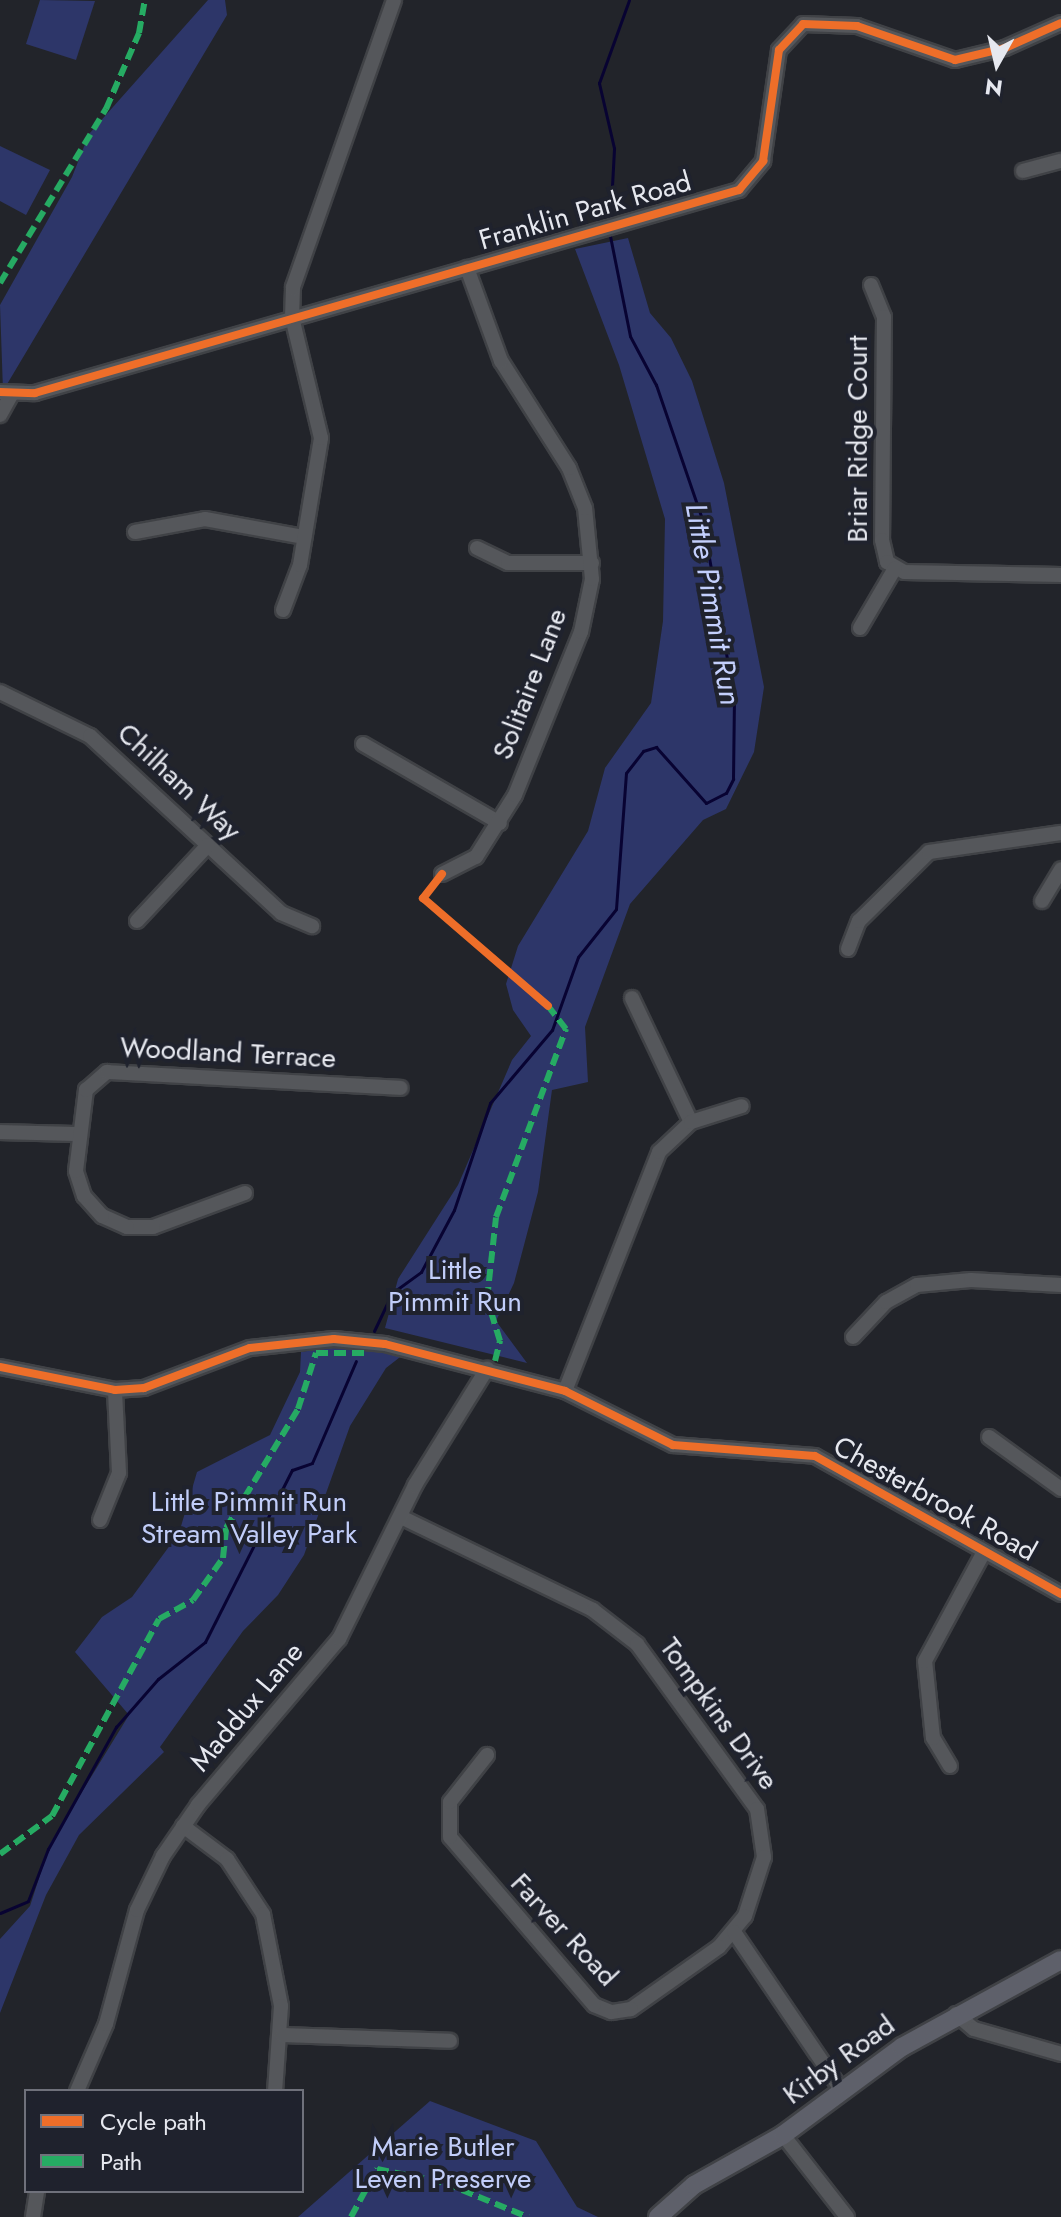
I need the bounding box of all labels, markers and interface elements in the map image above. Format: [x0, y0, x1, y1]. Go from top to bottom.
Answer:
north arrow [957, 24, 1037, 104]
text: N [983, 71, 1005, 105]
street label: Franklin Park Road [475, 165, 695, 257]
street label: Briar Ridge Court [841, 335, 875, 543]
water label: Little Pimmit Run [677, 500, 749, 708]
street label: Solitaire Lane [486, 604, 574, 764]
street label: Chilham Way [110, 716, 248, 848]
street label: Woodland Terrace [119, 1031, 337, 1075]
park label: Little Pimmit Run [388, 1253, 522, 1319]
street label: Chesterbrook Road [828, 1429, 1042, 1569]
park label: Little Pimmit Run Stream Valley Park [141, 1485, 357, 1551]
street label: Tompkins Drive [653, 1632, 785, 1796]
street label: Maddux Lane [183, 1636, 311, 1778]
street label: Farver Road [503, 1867, 625, 1993]
street label: Kirby Road [777, 2008, 901, 2112]
legend [24, 2089, 304, 2193]
text: Cycle path [100, 2104, 207, 2139]
park label: Marie Butler Leven Preserve [355, 2130, 531, 2196]
text: Path [100, 2144, 142, 2179]

